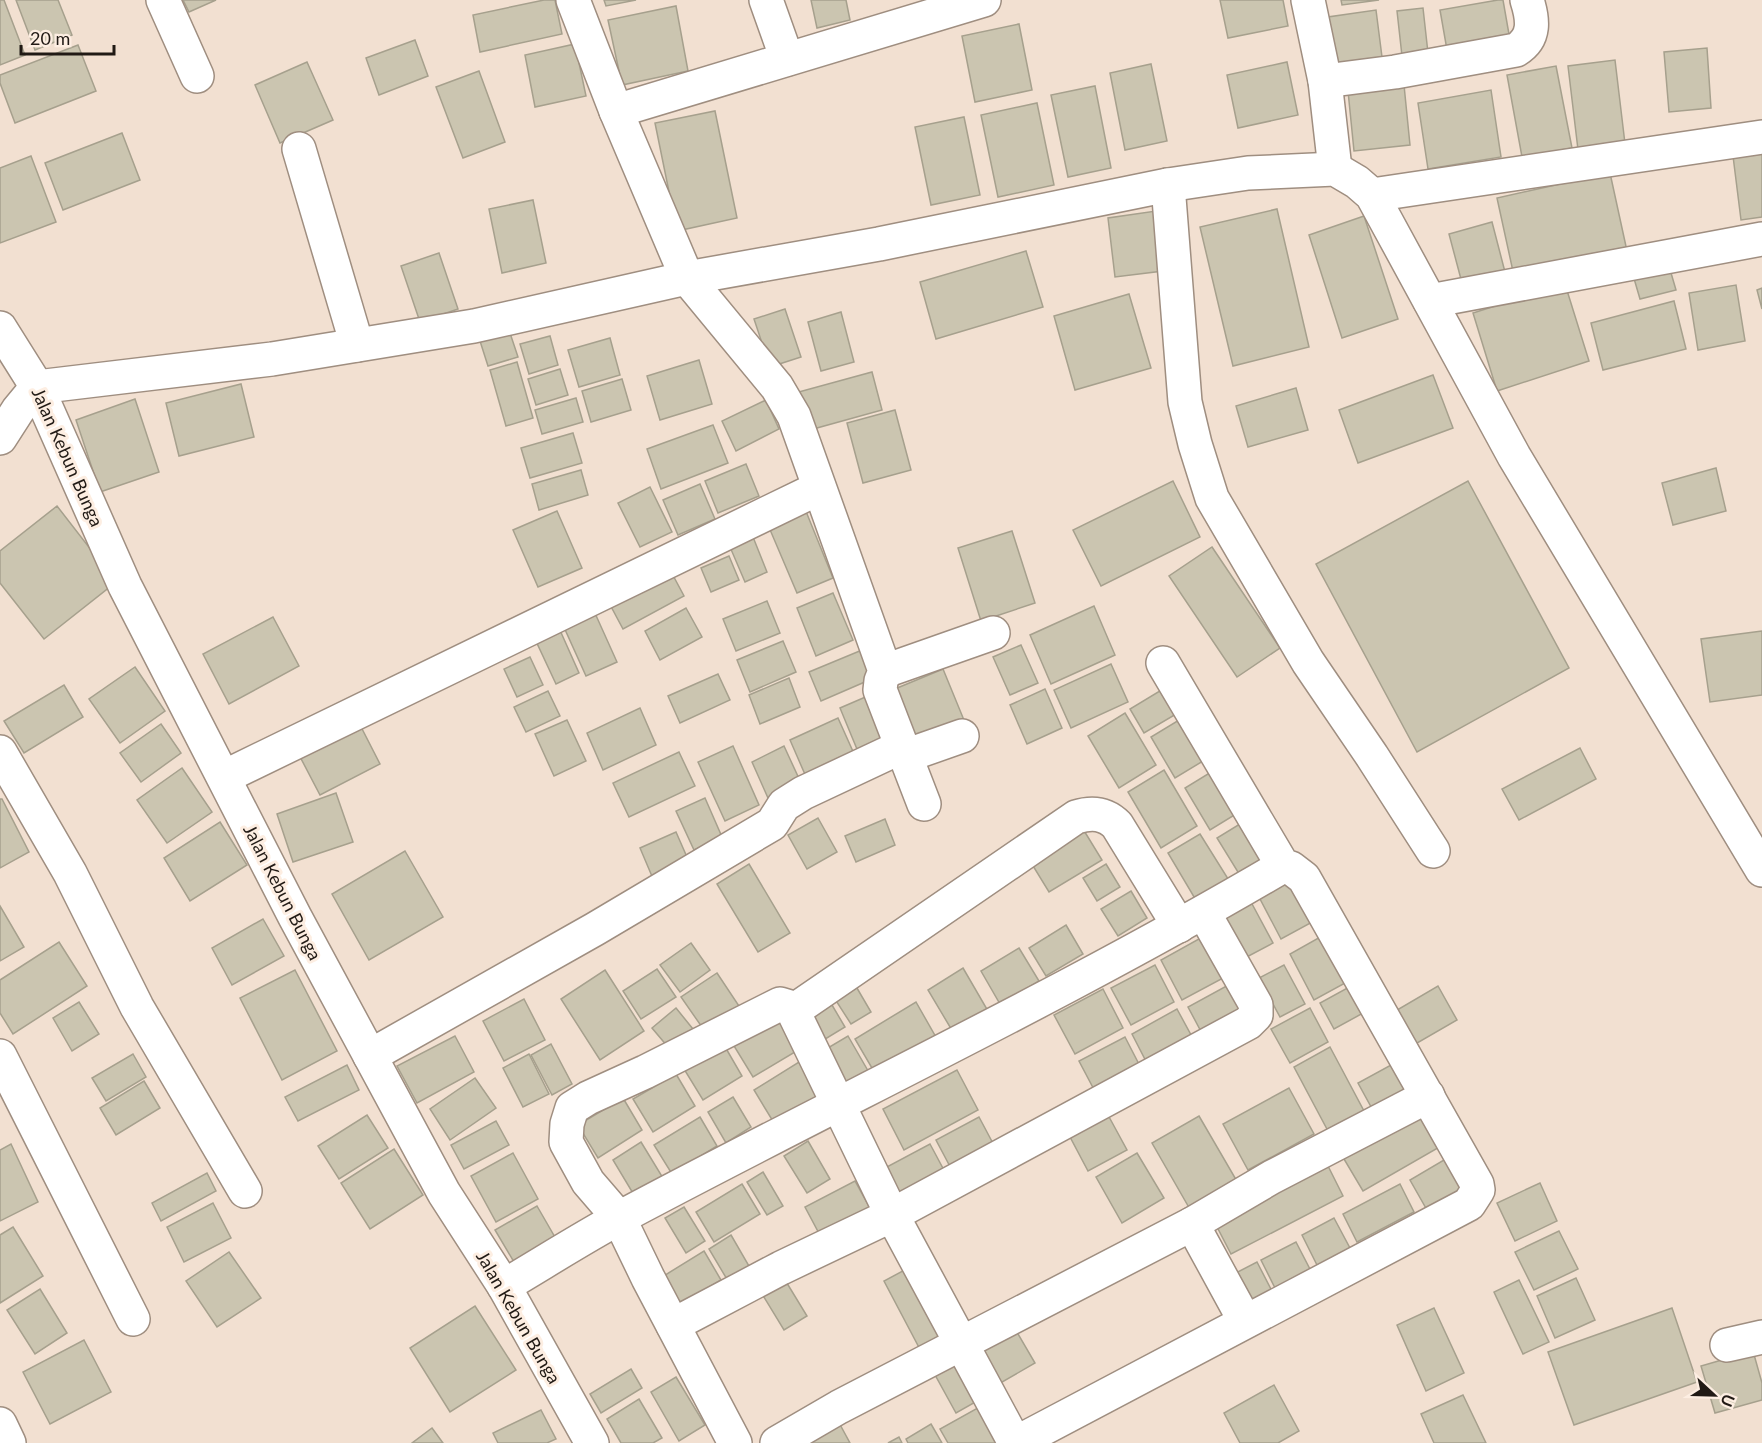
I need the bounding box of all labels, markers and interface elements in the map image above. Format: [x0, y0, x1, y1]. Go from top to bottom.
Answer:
scale bar [21, 18, 114, 56]
text: 20 m [30, 27, 70, 49]
street label: Jalan Kebun Bunga [28, 384, 108, 530]
street label: Jalan Kebun Bunga [239, 820, 327, 964]
street label: Jalan Kebun Bunga [472, 1247, 566, 1387]
north arrow [1684, 1365, 1744, 1425]
text: U [1717, 1392, 1739, 1410]

